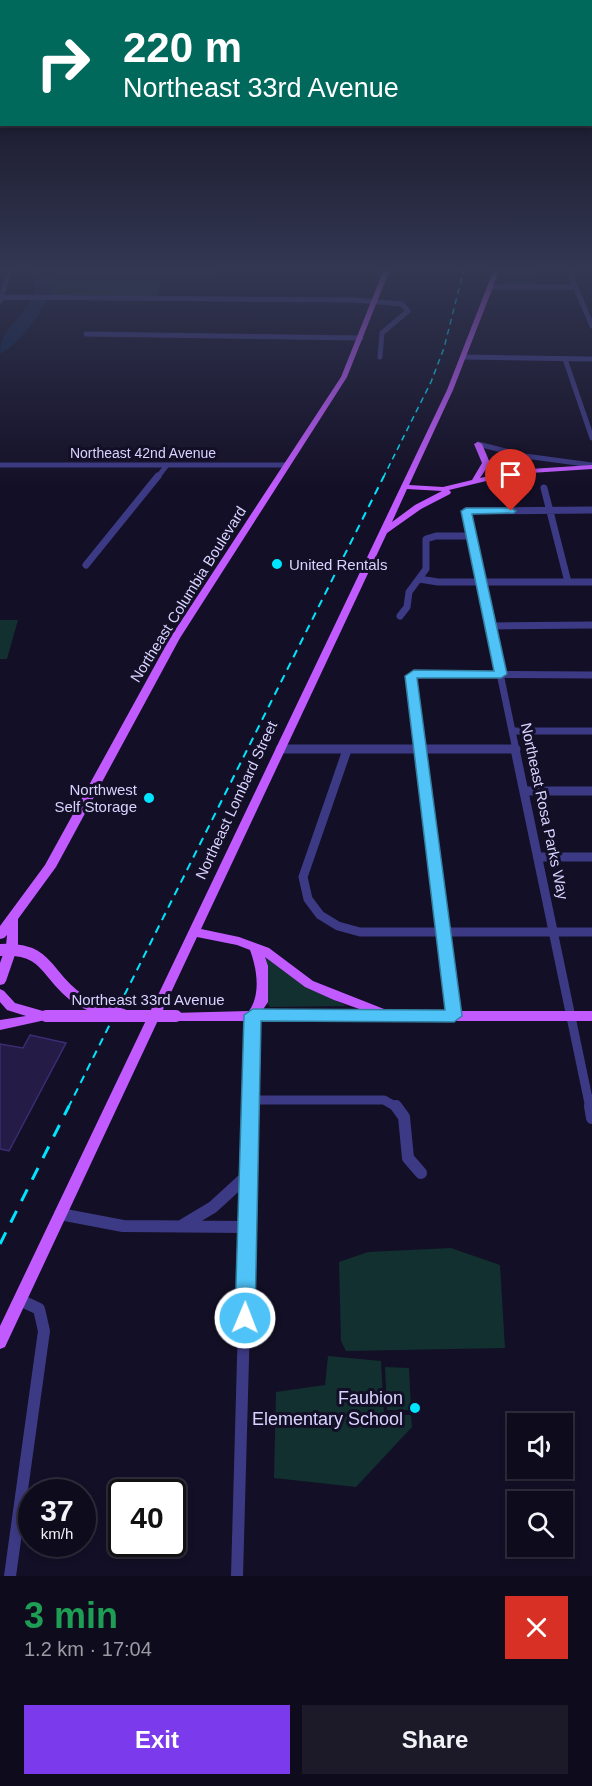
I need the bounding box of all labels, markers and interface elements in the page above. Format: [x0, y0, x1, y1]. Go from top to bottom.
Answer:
icon: right [24, 24, 102, 102]
text: 220 m [123, 24, 242, 71]
text: Northeast 33rd Avenue [123, 73, 399, 103]
street label: Northeast 42nd Avenue [70, 445, 216, 461]
pin [485, 449, 536, 511]
icon: arrive [494, 458, 527, 491]
street label: Northeast Columbia Boulevard [127, 503, 249, 685]
place label: United Rentals [289, 556, 387, 573]
marker: United Rentals [270, 557, 284, 571]
street label: Northeast Lombard Street [192, 717, 281, 882]
street label: Northeast Rosa Parks Way [518, 721, 572, 901]
place label: Northwest Self Storage [54, 781, 138, 815]
marker: Northwest Self Storage [142, 791, 156, 805]
street label: Northeast 33rd Avenue [71, 991, 225, 1008]
position arrow [213, 1286, 277, 1350]
place label: Faubion Elementary School [252, 1388, 403, 1429]
marker: Faubion Elementary School [408, 1401, 422, 1415]
map controls [507, 1413, 573, 1557]
button: sound [507, 1413, 573, 1479]
speed limit sign: 40 [108, 1479, 186, 1557]
button: search [507, 1491, 573, 1557]
text: 37 [40, 1494, 74, 1527]
text: km/h [41, 1525, 73, 1542]
text: 3 min [24, 1595, 118, 1636]
button: close [505, 1596, 568, 1659]
text: 1.2 km · 17:04 [24, 1638, 152, 1660]
button: Exit [24, 1705, 290, 1774]
button: Share [302, 1705, 568, 1774]

